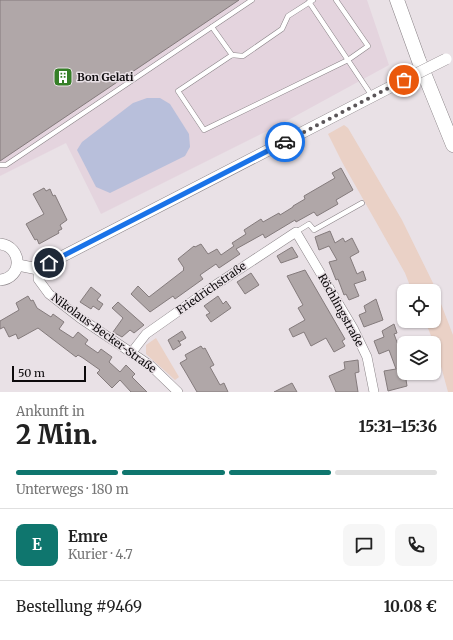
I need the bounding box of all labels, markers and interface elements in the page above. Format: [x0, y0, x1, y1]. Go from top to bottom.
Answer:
pin [387, 63, 421, 97]
building icon: Bon Gelati [52, 66, 74, 88]
icon: bag [393, 69, 415, 91]
place label: Bon Gelati [77, 70, 134, 84]
courier [265, 122, 305, 162]
icon: car [274, 131, 296, 153]
pin [32, 246, 66, 280]
icon: home [38, 252, 60, 274]
street label: Friedrichstraße [173, 259, 249, 317]
street label: Röchlingstraße [315, 271, 367, 349]
map controls [397, 284, 441, 380]
button: locate [397, 284, 441, 328]
street label: Nikolaus-Becker-Straße [49, 290, 159, 376]
button: layers [397, 336, 441, 380]
scale bar [12, 364, 86, 383]
text: 50 m [18, 366, 45, 380]
text: Ankunft in [16, 403, 85, 420]
text: 15:31–15:36 [359, 417, 437, 436]
text: 2 Min. [16, 418, 98, 451]
text: Unterwegs · 180 m [16, 481, 129, 498]
button: chat [343, 524, 385, 566]
button: phone [395, 524, 437, 566]
text: Emre [68, 527, 108, 546]
text: E [32, 535, 42, 554]
text: Kurier · 4.7 [68, 546, 133, 563]
text: Bestellung #9469 [16, 597, 142, 616]
text: 10.08 € [384, 597, 437, 616]

